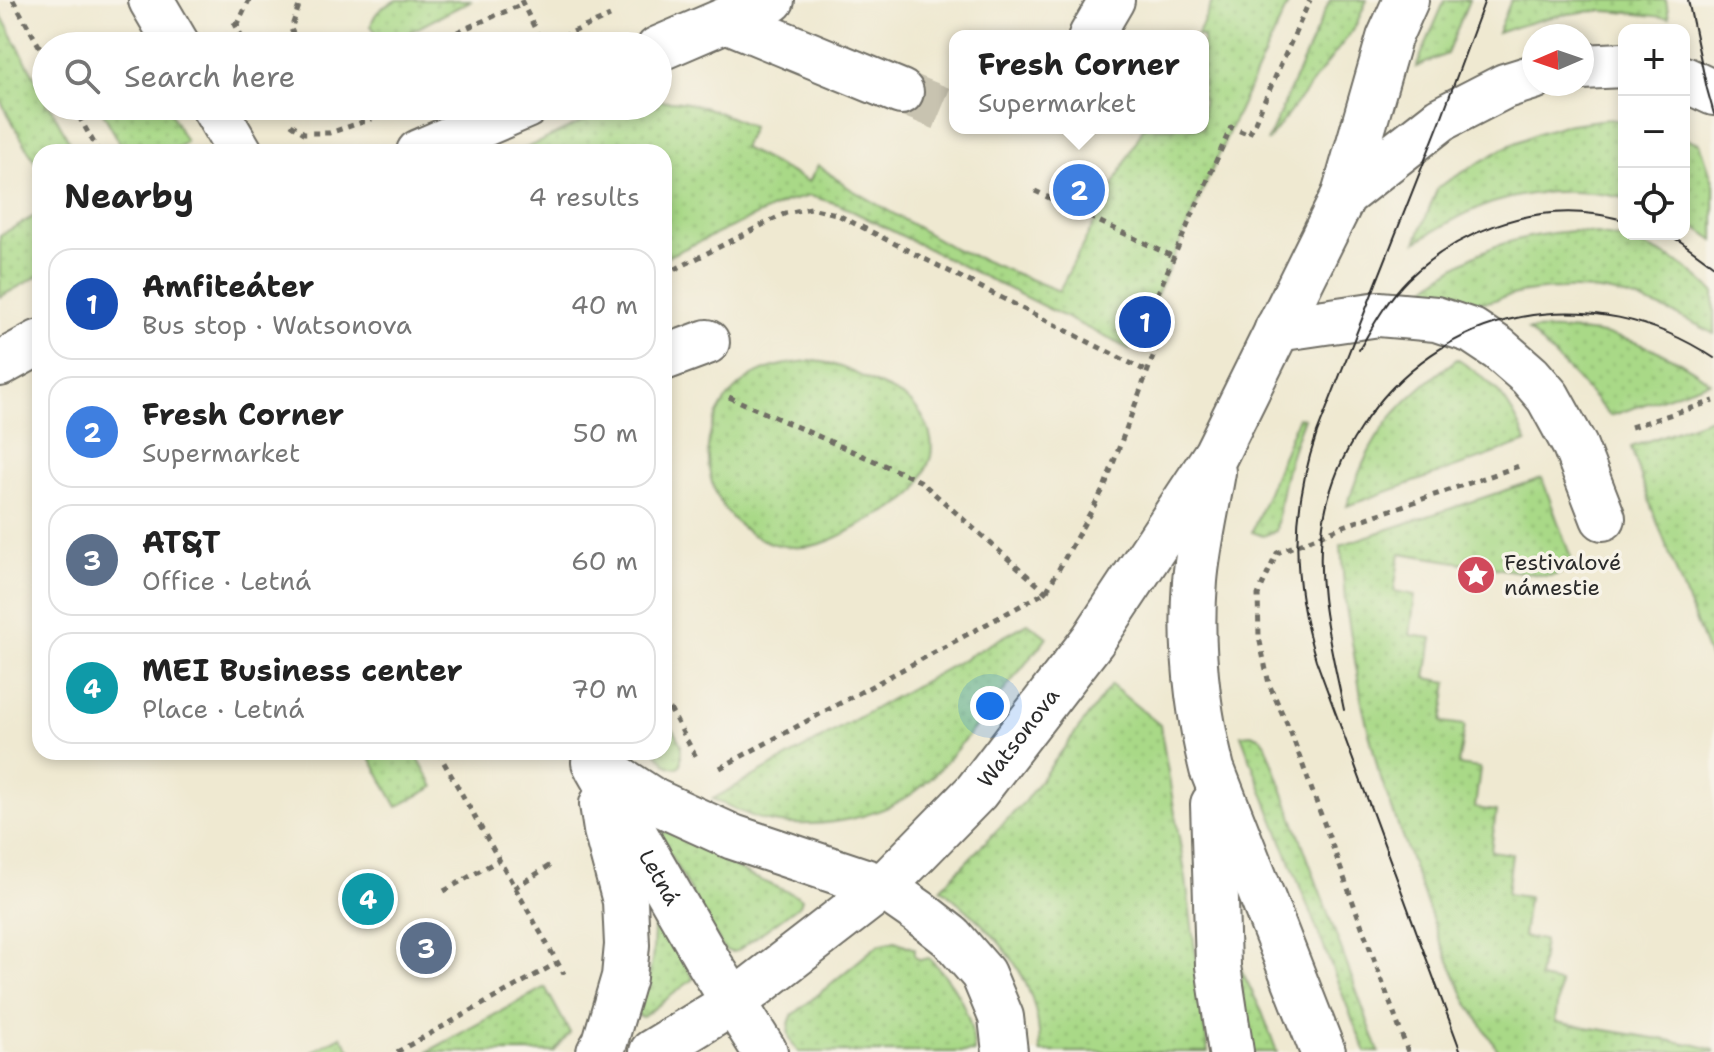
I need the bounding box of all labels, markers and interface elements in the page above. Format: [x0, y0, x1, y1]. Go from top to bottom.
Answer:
north arrow [1522, 24, 1594, 96]
map controls [1618, 24, 1690, 240]
button: + [1618, 24, 1690, 96]
popup [949, 30, 1209, 134]
search box [32, 32, 672, 120]
text: Fresh Corner [978, 44, 1180, 85]
icon: search [60, 54, 104, 98]
text: Search here [124, 56, 295, 97]
text: Supermarket [978, 85, 1136, 120]
button: − [1618, 96, 1690, 168]
pin: 2 [1053, 160, 1105, 220]
button: locate [1618, 168, 1690, 240]
text: Nearby [64, 173, 194, 219]
text: 4 results [528, 179, 640, 214]
text: Amfiteáter [142, 266, 314, 307]
text: 1 [86, 287, 98, 322]
text: 40 m [571, 287, 638, 322]
pin: 1 [1119, 292, 1171, 352]
text: Bus stop · Watsonova [142, 307, 412, 342]
text: Fresh Corner [142, 394, 344, 435]
text: 2 [83, 415, 101, 450]
text: 50 m [573, 415, 638, 450]
text: Supermarket [142, 435, 300, 470]
text: AT&T [142, 522, 221, 563]
text: 3 [83, 543, 101, 578]
text: 60 m [571, 543, 638, 578]
place label: Festivalové námestie [1504, 548, 1621, 602]
place icon: Festivalové námestie [1455, 554, 1497, 596]
text: Office · Letná [142, 563, 311, 598]
text: MEI Business center [142, 650, 463, 691]
text: 4 [83, 671, 101, 706]
text: 70 m [571, 671, 638, 706]
street label: Watsonova [971, 682, 1066, 794]
your location [970, 686, 1010, 726]
text: Place · Letná [142, 691, 304, 726]
street label: Letná [632, 844, 687, 911]
pin: 4 [342, 869, 394, 929]
pin: 3 [400, 918, 452, 978]

